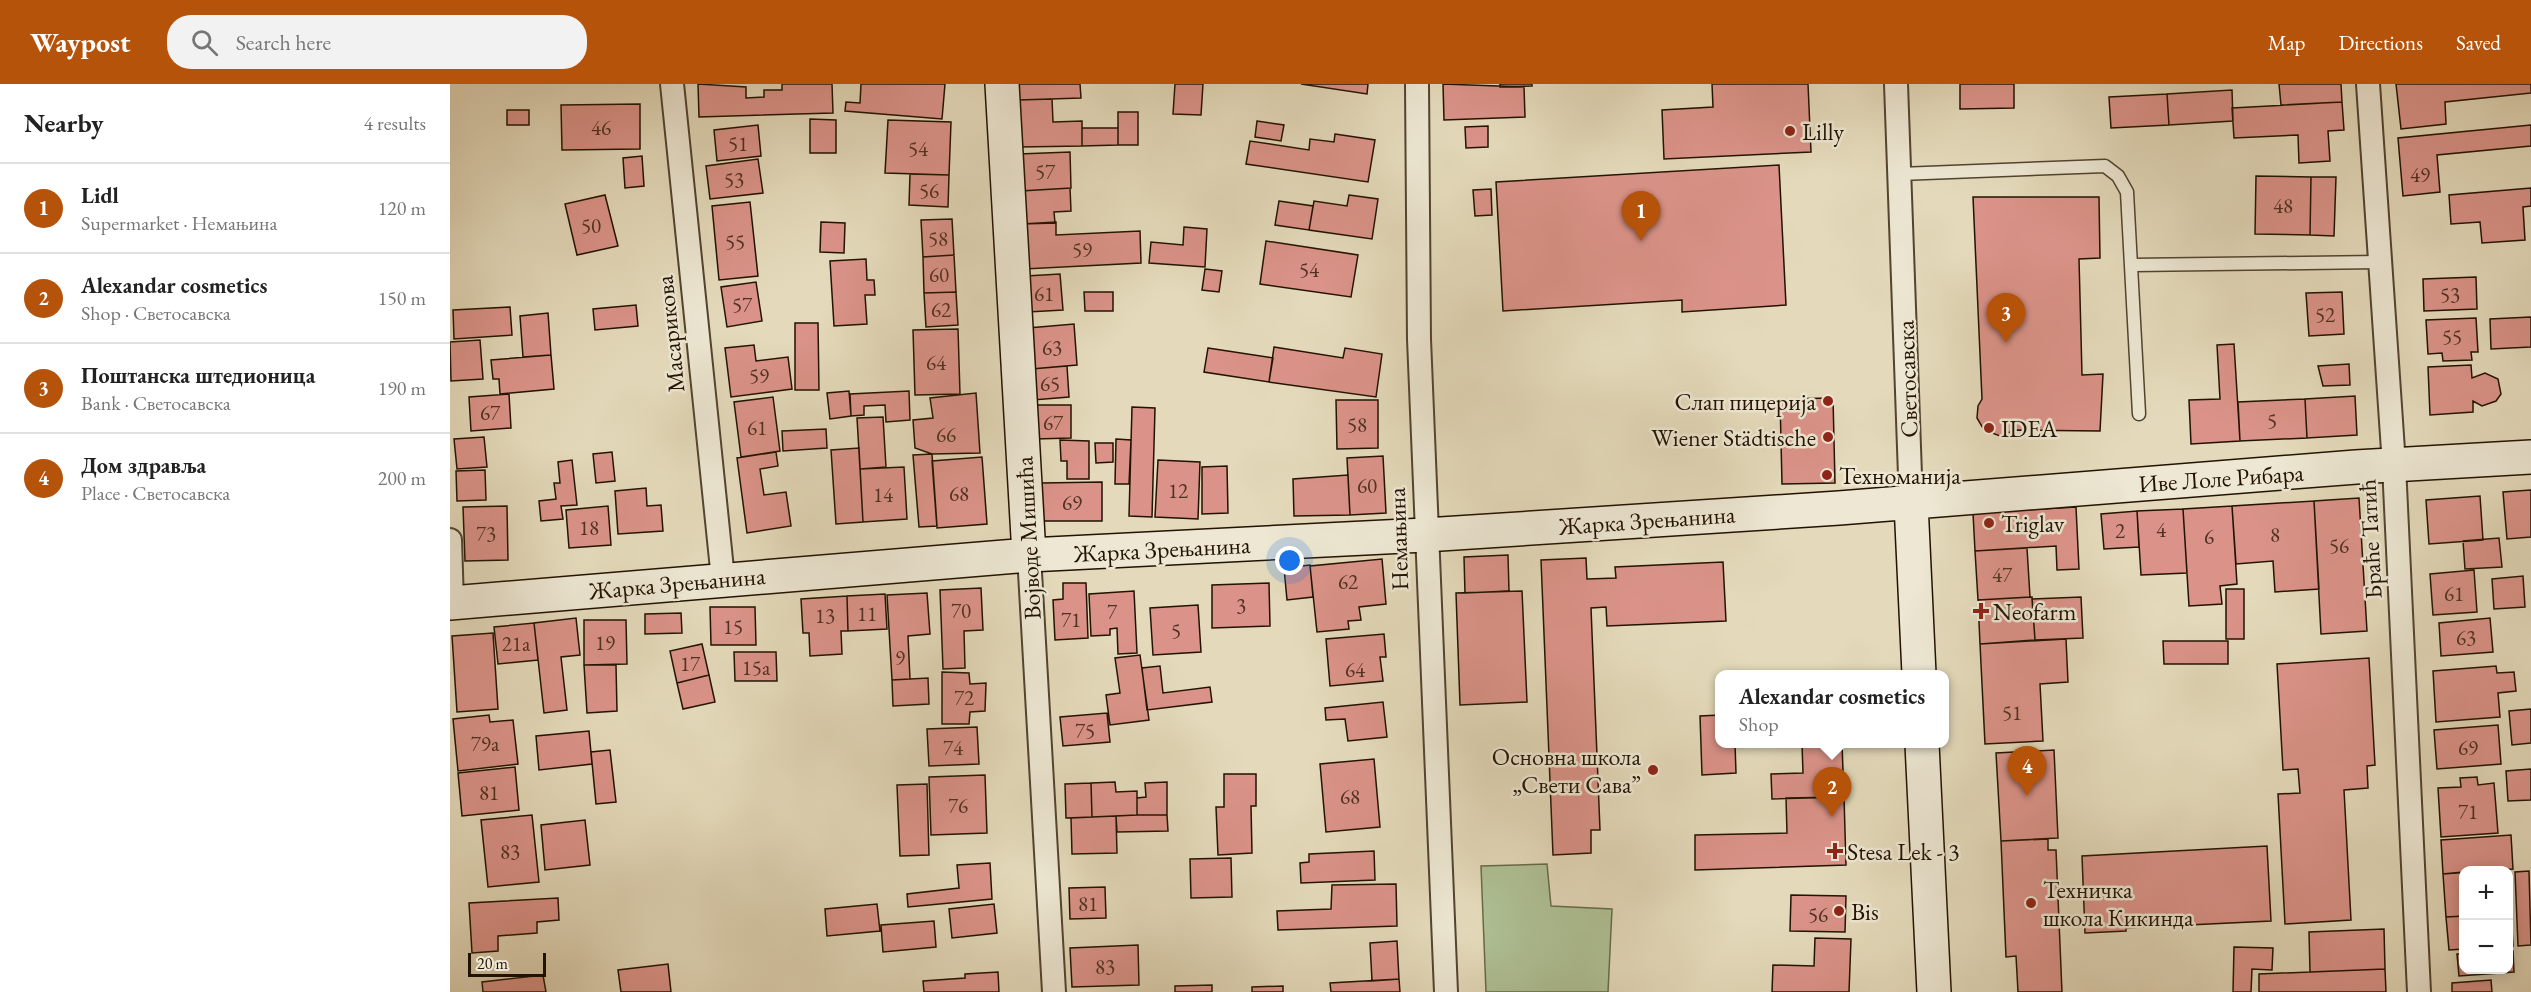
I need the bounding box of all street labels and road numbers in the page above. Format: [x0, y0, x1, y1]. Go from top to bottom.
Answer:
street label: Масарикова [648, 274, 692, 394]
street label: Светосавска [1889, 319, 1925, 438]
street label: Војводе Мишића [1008, 455, 1048, 620]
street label: Иве Лоле Рибара [2137, 457, 2305, 499]
street label: Браће Татић [2351, 478, 2389, 600]
street label: Немањина [1381, 486, 1415, 591]
street label: Жарка Зрењанина [1557, 498, 1737, 542]
street label: Жарка Зрењанина [1072, 529, 1252, 569]
street label: Жарка Зрењанина [586, 560, 767, 606]

